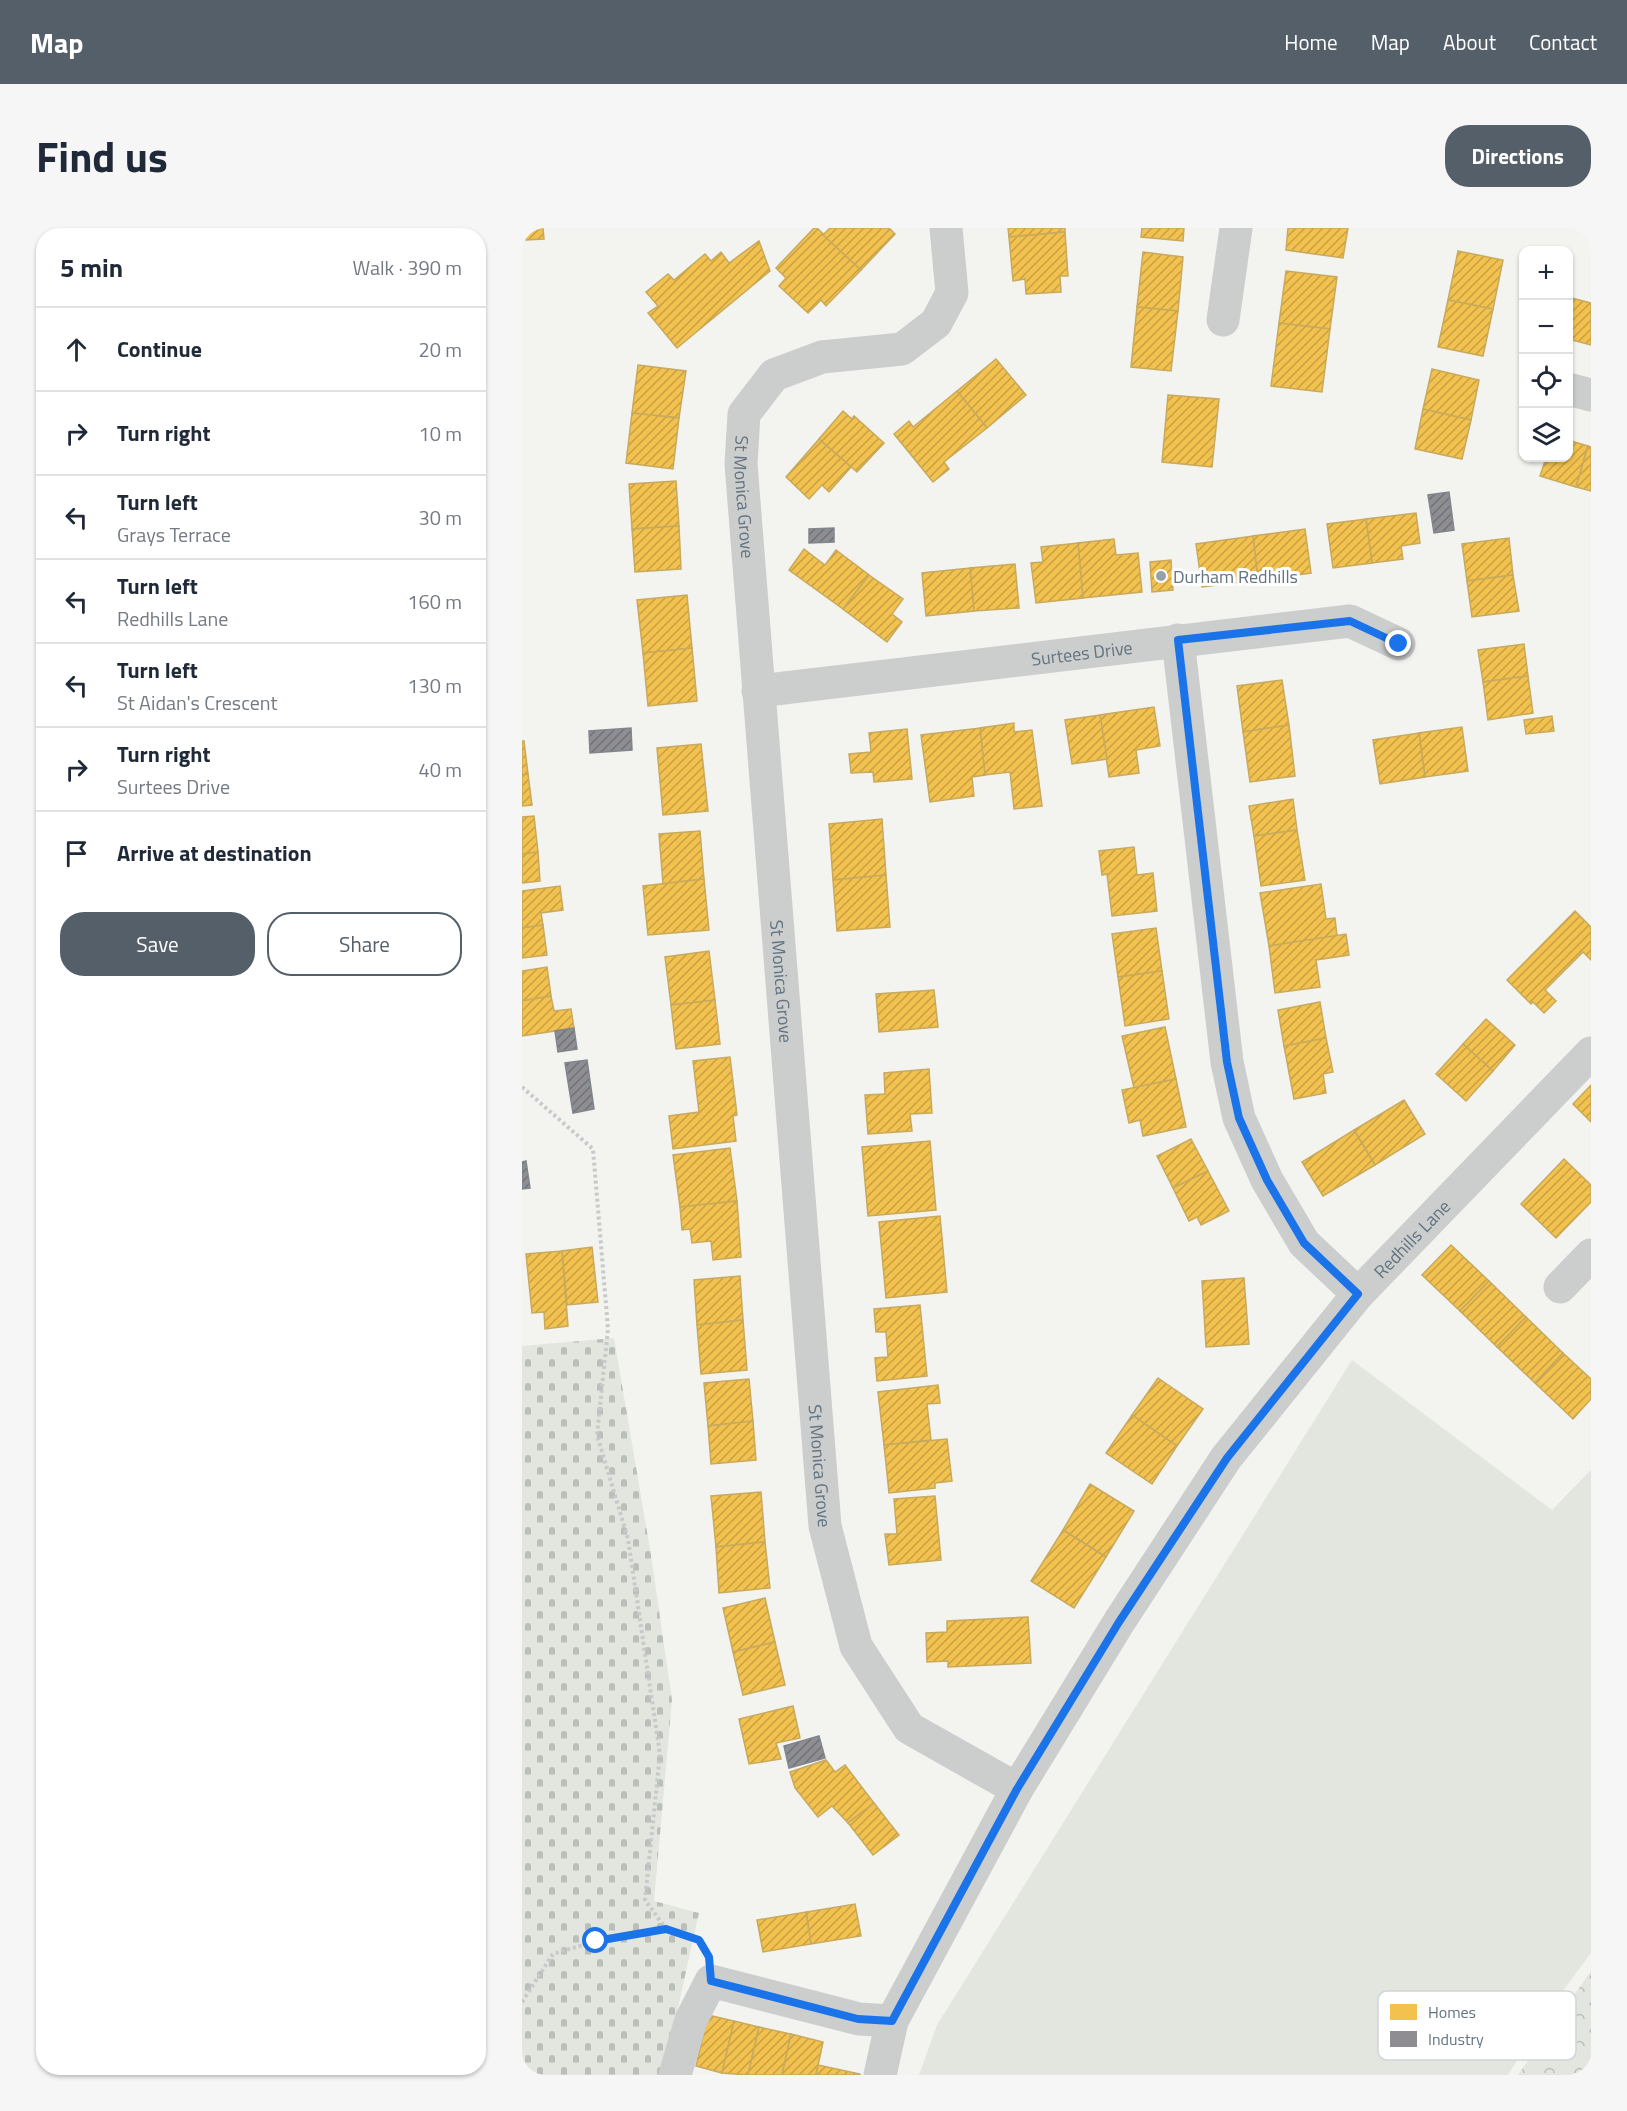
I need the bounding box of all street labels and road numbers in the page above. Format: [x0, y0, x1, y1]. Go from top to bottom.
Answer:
street label: St Monica Grove [727, 435, 762, 559]
street label: Surtees Drive [1030, 633, 1134, 672]
street label: St Monica Grove [764, 919, 800, 1044]
street label: Redhills Lane [1367, 1193, 1456, 1284]
street label: St Monica Grove [802, 1403, 839, 1528]

